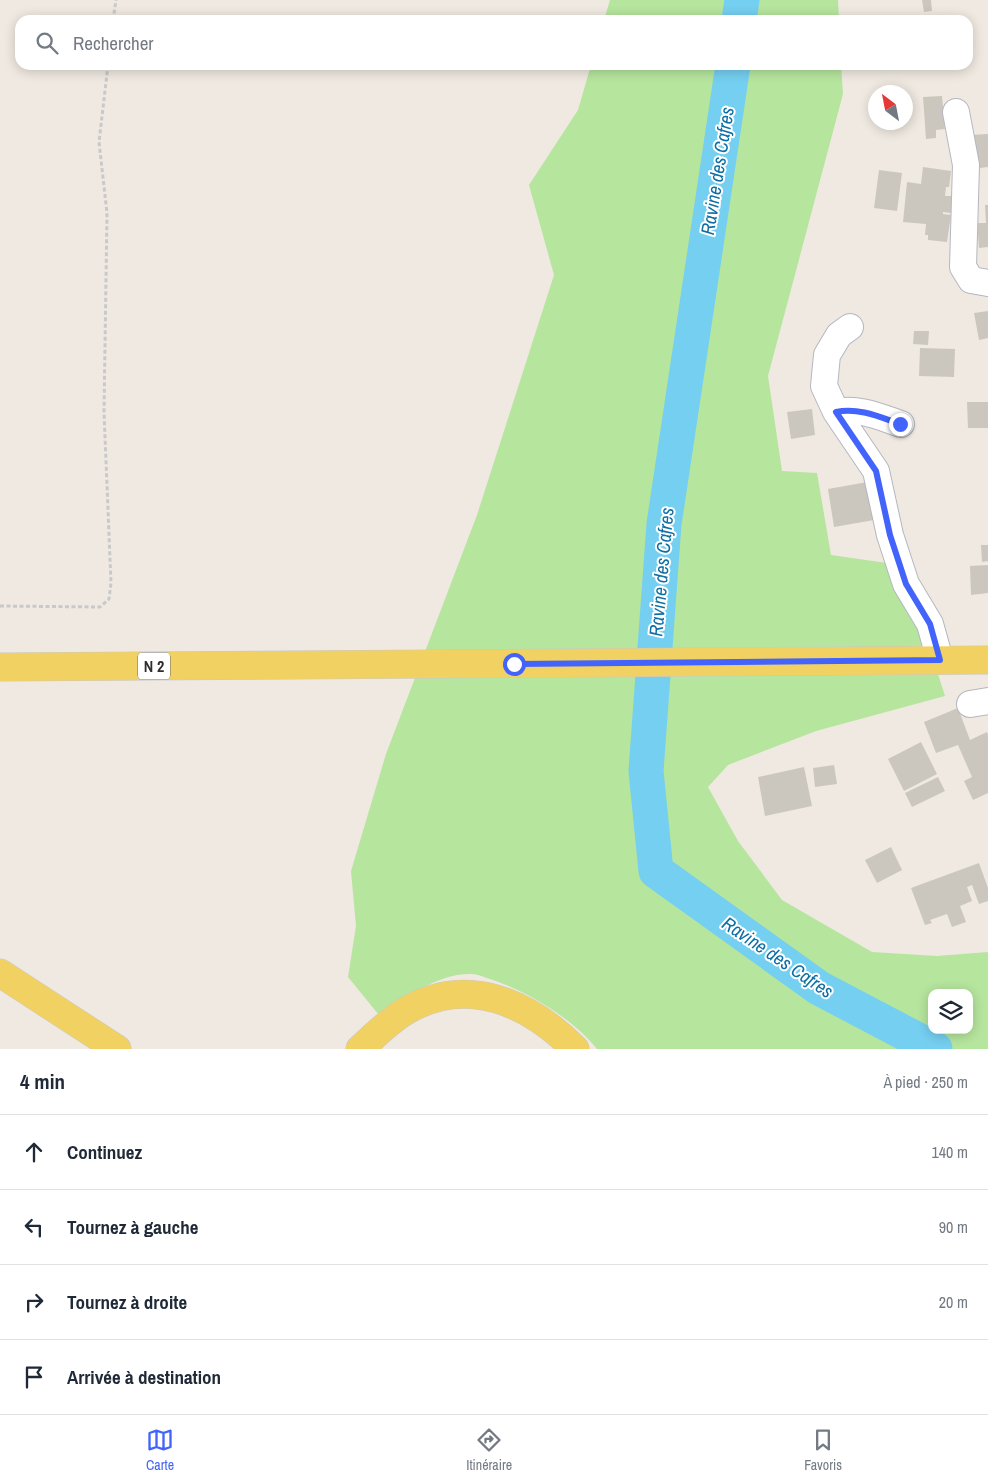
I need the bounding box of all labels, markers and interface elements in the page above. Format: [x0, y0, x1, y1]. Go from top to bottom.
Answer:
search box [15, 15, 973, 70]
icon: search [33, 29, 61, 57]
text: Rechercher [73, 30, 154, 56]
north arrow [868, 85, 913, 130]
water label: Ravine des Cafres [694, 105, 740, 237]
route end [889, 413, 912, 436]
water label: Ravine des Cafres [642, 506, 680, 637]
road number: N 2 [138, 652, 170, 679]
route start [503, 653, 526, 676]
water label: Ravine des Cafres [717, 910, 839, 1004]
map controls [928, 989, 973, 1034]
button: layers [928, 989, 973, 1034]
text: 4 min [20, 1067, 65, 1096]
text: À pied · 250 m [883, 1071, 968, 1093]
icon: ahead [20, 1138, 48, 1166]
text: Continuez [67, 1139, 142, 1165]
text: 140 m [932, 1141, 968, 1163]
icon: left [20, 1213, 48, 1241]
text: Tournez à gauche [67, 1214, 198, 1240]
text: 90 m [939, 1216, 968, 1238]
icon: right [20, 1288, 48, 1316]
text: Tournez à droite [67, 1289, 187, 1315]
text: 20 m [939, 1291, 968, 1313]
icon: arrive [20, 1363, 48, 1391]
text: Arrivée à destination [67, 1364, 221, 1390]
tab: Carte [146, 1426, 174, 1474]
tab: Itinéraire [466, 1426, 512, 1474]
tab: Favoris [804, 1426, 842, 1474]

